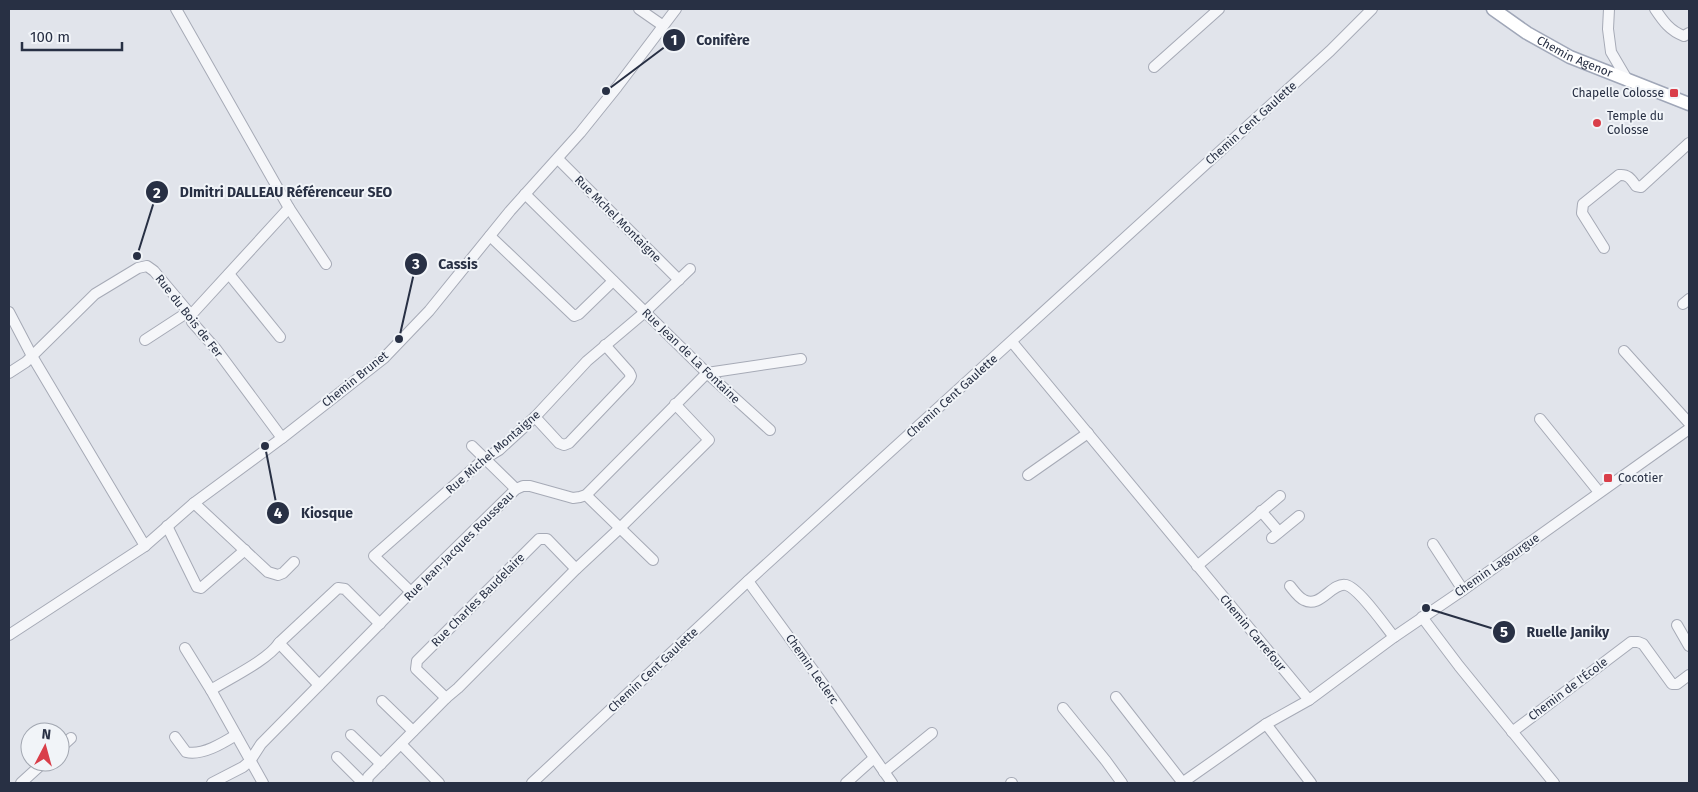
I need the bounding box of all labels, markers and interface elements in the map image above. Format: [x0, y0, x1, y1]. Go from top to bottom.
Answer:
scale bar [22, 20, 122, 52]
callout: Conifère [661, 26, 760, 55]
text: 100 m [30, 28, 70, 46]
text: 1 [671, 31, 677, 49]
text: Conifère [696, 32, 750, 49]
street label: Chemin Agenor [1534, 33, 1615, 80]
street label: Chemin Cent Gaulette [1203, 78, 1299, 168]
place label: Chapelle Colosse [1572, 86, 1664, 100]
marker: Chapelle Colosse [1668, 87, 1680, 99]
place label: Temple du Colosse [1607, 109, 1664, 137]
marker: Temple du Colosse [1591, 117, 1603, 129]
street label: Rue Mchel Montaigne [572, 173, 664, 265]
callout: DImitri DALLEAU Référenceur SEO [145, 178, 402, 207]
text: 2 [153, 184, 161, 202]
text: DImitri DALLEAU Référenceur SEO [180, 184, 393, 201]
callout: Cassis [403, 250, 488, 279]
text: 3 [411, 255, 420, 273]
text: Cassis [438, 256, 478, 273]
street label: Rue du Bois de Fer [152, 272, 226, 361]
street label: Rue Jean de La Fontaine [639, 306, 743, 406]
street label: Chemin Brunet [319, 348, 391, 410]
street label: Chemin Cent Gaulette [904, 351, 1000, 441]
street label: Rue Michel Montaigne [443, 407, 543, 497]
place label: Cocotier [1618, 471, 1663, 485]
marker: Cocotier [1602, 472, 1614, 484]
street label: Rue Jean-Jacques Rousseau [401, 488, 517, 604]
callout: Kiosque [266, 498, 363, 527]
text: 4 [274, 504, 283, 522]
text: Kiosque [301, 505, 353, 522]
street label: Chemin Lagourgue [1452, 530, 1542, 600]
street label: Rue Charles Baudelaire [428, 550, 528, 650]
street label: Chemin Carrefour [1217, 592, 1289, 674]
callout: Ruelle Janiky [1492, 618, 1619, 647]
text: 5 [1500, 623, 1508, 641]
text: Ruelle Janiky [1527, 624, 1610, 641]
street label: Chemin Cent Gaulette [605, 625, 701, 715]
street label: Chemin Leclerc [783, 631, 841, 707]
street label: Chemin de l'École [1525, 654, 1610, 723]
north arrow [20, 722, 70, 772]
text: N [41, 726, 52, 744]

